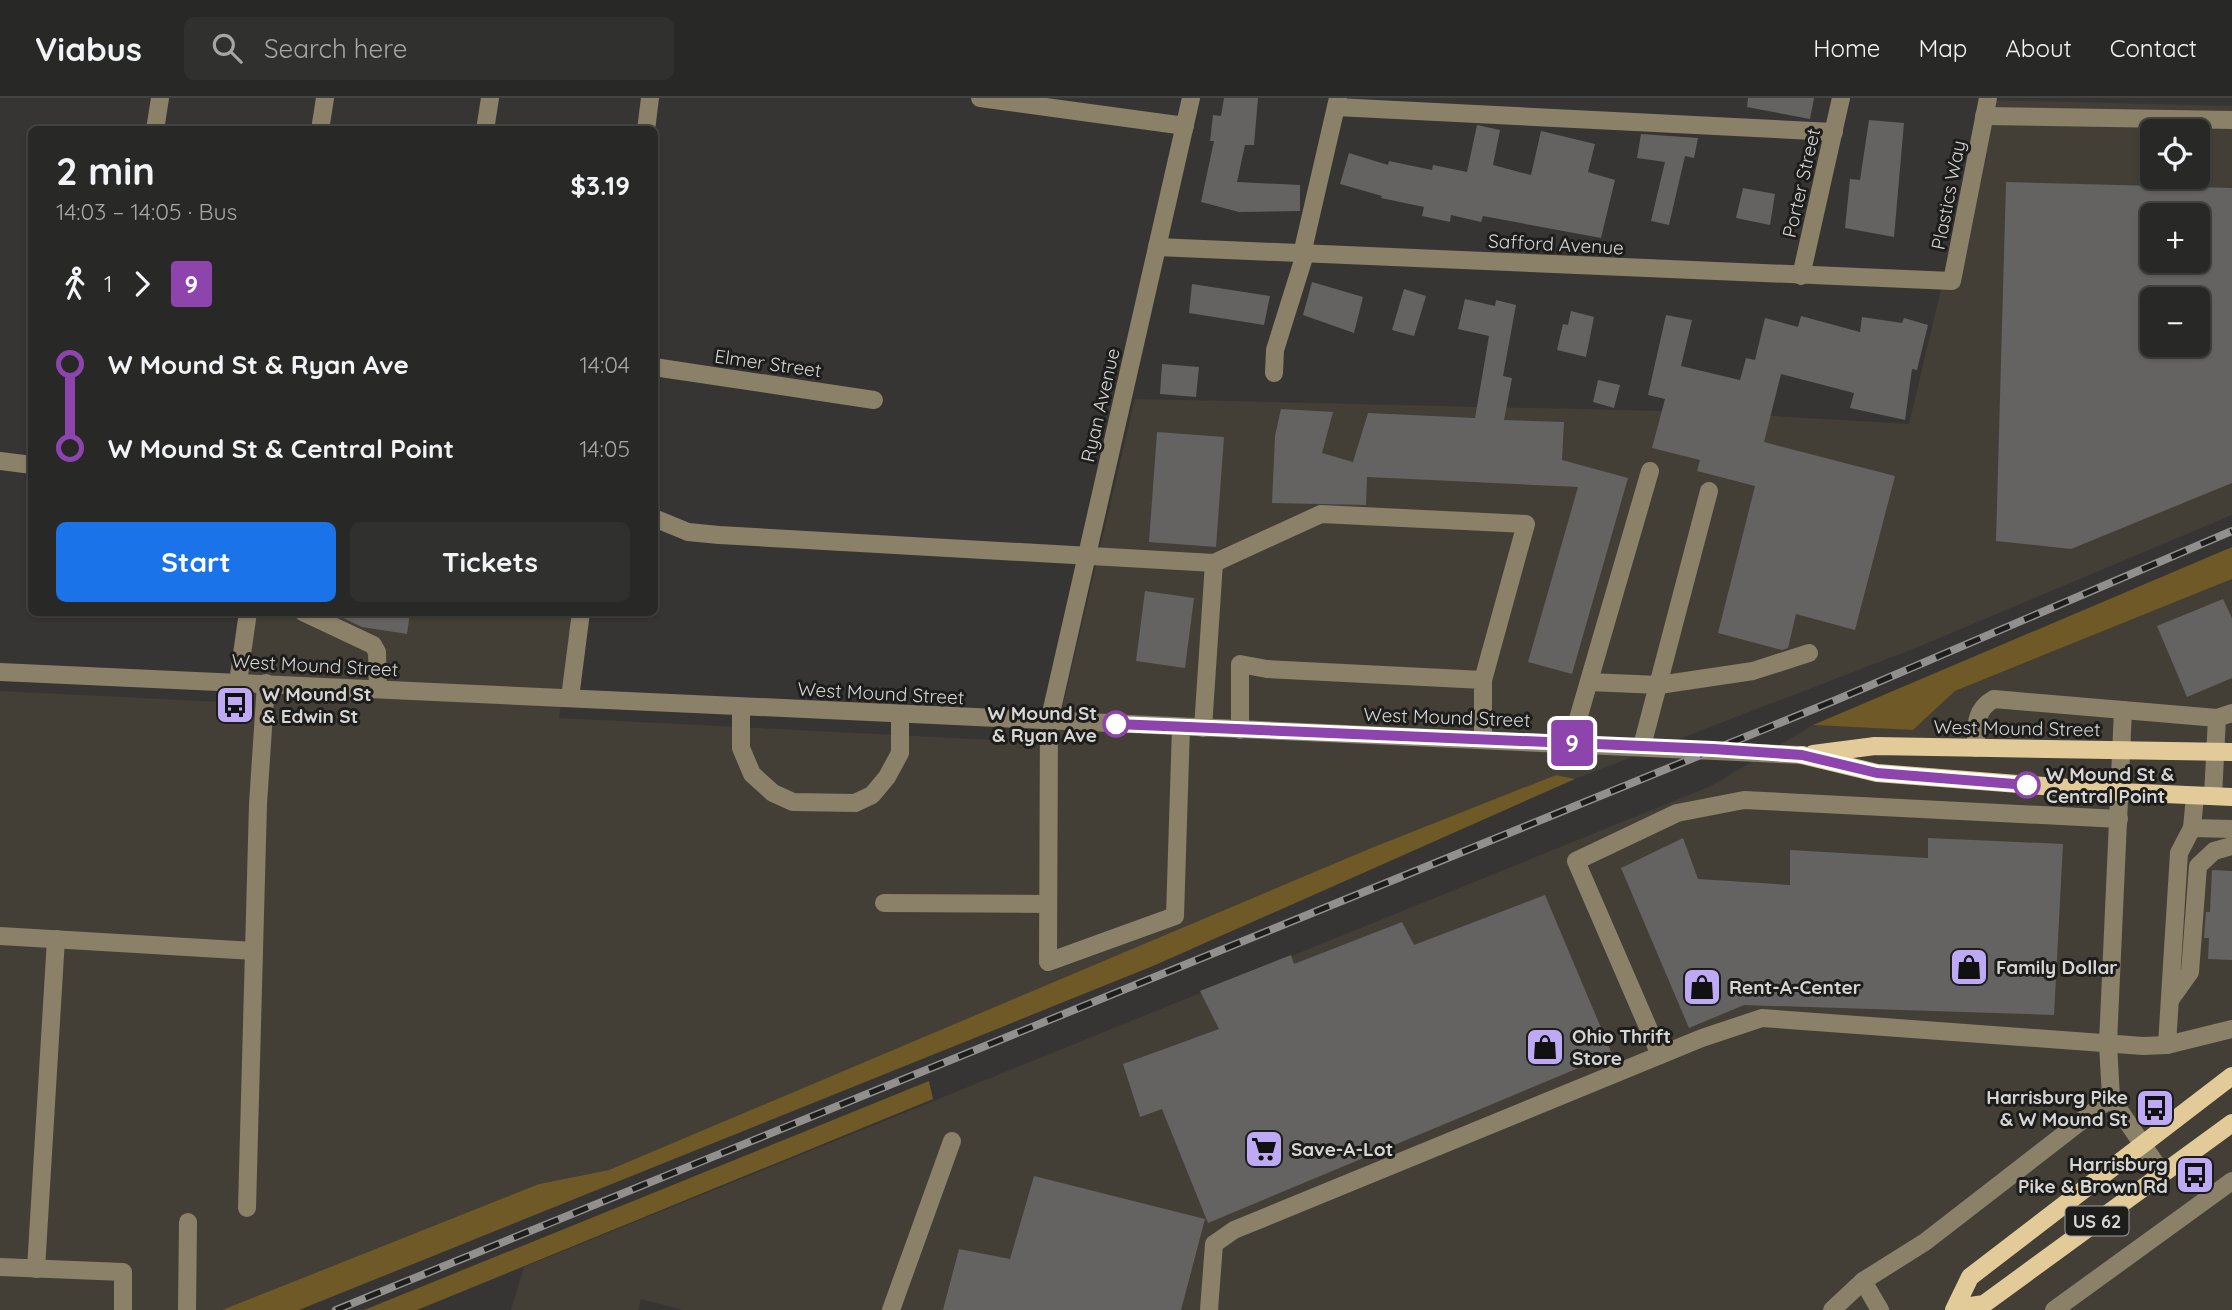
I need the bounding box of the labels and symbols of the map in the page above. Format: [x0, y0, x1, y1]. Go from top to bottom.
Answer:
street label: Porter Street [1777, 126, 1825, 240]
street label: Plastics Way [1926, 138, 1970, 252]
street label: Safford Avenue [1487, 228, 1625, 260]
street label: Elmer Street [713, 344, 823, 382]
street label: Ryan Avenue [1075, 346, 1125, 464]
street label: West Mound Street [231, 649, 399, 681]
street label: West Mound Street [797, 677, 965, 709]
place label: W Mound St & Edwin St [262, 682, 372, 728]
bus stop icon: W Mound St & Edwin St [214, 684, 256, 726]
place label: W Mound St & Ryan Ave [988, 701, 1097, 747]
street label: West Mound Street [1363, 702, 1531, 732]
marker: W Mound St & Ryan Ave [1103, 711, 1129, 737]
street label: West Mound Street [1933, 715, 2101, 741]
line badge: 9 [1549, 720, 1595, 766]
place label: W Mound St & Central Point [2046, 762, 2174, 808]
marker: W Mound St & Central Point [2014, 772, 2040, 798]
shop icon: Family Dollar [1948, 946, 1990, 988]
place label: Family Dollar [1996, 955, 2118, 979]
shop icon: Rent-A-Center [1681, 966, 1723, 1008]
place label: Rent-A-Center [1729, 975, 1861, 999]
place label: Ohio Thrift Store [1572, 1024, 1671, 1070]
shop icon: Ohio Thrift Store [1524, 1026, 1566, 1068]
place label: Harrisburg Pike & W Mound St [1986, 1085, 2128, 1131]
bus stop icon: Harrisburg Pike & W Mound St [2134, 1087, 2176, 1129]
supermarket icon: Save-A-Lot [1243, 1128, 1285, 1170]
place label: Save-A-Lot [1291, 1137, 1393, 1161]
place label: Harrisburg Pike & Brown Rd [2018, 1152, 2168, 1198]
bus stop icon: Harrisburg Pike & Brown Rd [2174, 1154, 2216, 1196]
road number: US 62 [2066, 1206, 2128, 1236]

